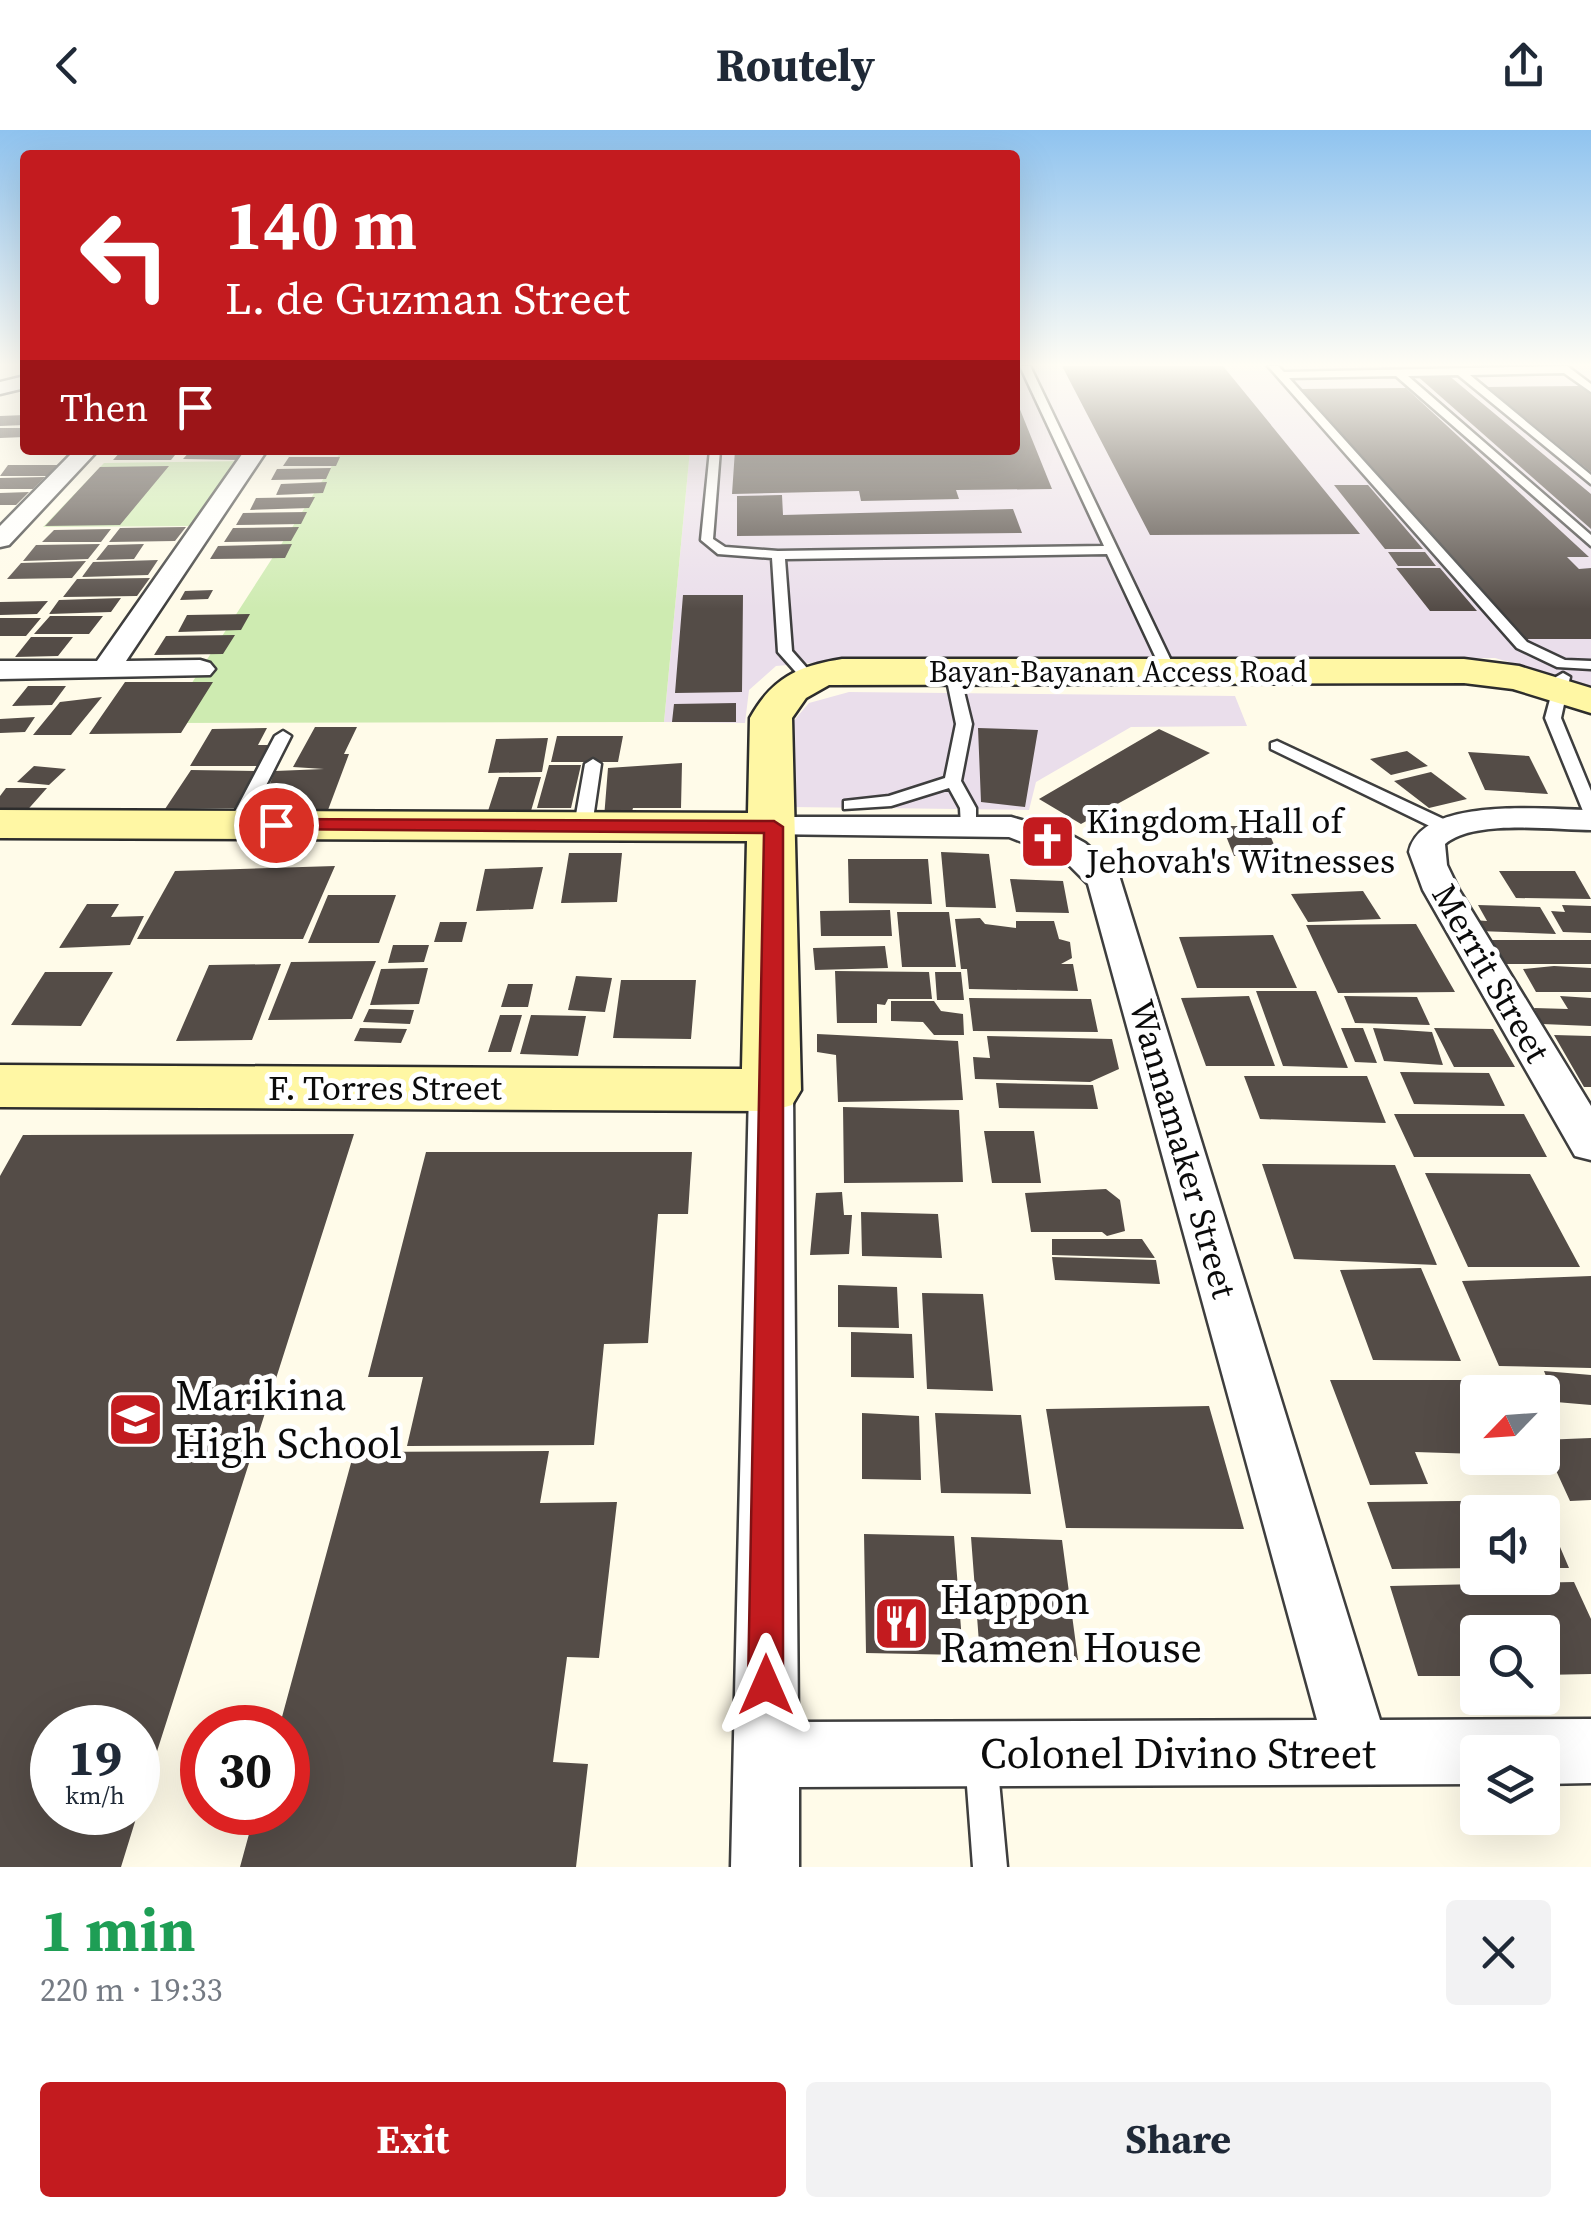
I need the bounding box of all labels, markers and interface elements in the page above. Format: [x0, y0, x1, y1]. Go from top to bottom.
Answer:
text: Routely [716, 34, 875, 96]
icon: back [40, 38, 95, 93]
icon: share [1496, 38, 1551, 93]
text: 140 m [225, 176, 417, 272]
icon: left [60, 190, 190, 320]
text: L. de Guzman Street [225, 267, 630, 329]
icon: arrive [168, 380, 223, 435]
text: Then [60, 382, 148, 434]
street label: Bayan-Bayanan Access Road [929, 651, 1307, 692]
pin [234, 783, 319, 868]
place label: Kingdom Hall of Jehovah's Witnesses [1085, 797, 1395, 885]
icon: arrive [249, 798, 304, 853]
church icon: Kingdom Hall of Jehovah's Witnesses [1017, 811, 1077, 871]
street label: Merrit Street [1421, 875, 1562, 1072]
street label: Wannamaker Street [1117, 994, 1249, 1304]
street label: F. Torres Street [268, 1064, 503, 1112]
place label: Marikina High School [175, 1366, 402, 1472]
north arrow [1460, 1375, 1560, 1475]
map controls [1460, 1375, 1560, 1835]
school or university icon: Marikina High School [106, 1389, 166, 1449]
button: sound [1460, 1495, 1560, 1595]
place label: Happon Ramen House [940, 1570, 1202, 1676]
restaurant icon: Happon Ramen House [871, 1593, 931, 1653]
button: search [1460, 1615, 1560, 1715]
position arrow [714, 1633, 818, 1737]
speed limit sign: 30 [180, 1705, 310, 1835]
text: 19 [68, 1723, 122, 1792]
street label: Colonel Divino Street [980, 1724, 1376, 1782]
button: layers [1460, 1735, 1560, 1835]
text: km/h [65, 1778, 125, 1812]
text: 1 min [40, 1889, 196, 1971]
button: close [1446, 1900, 1551, 2005]
text: 220 m · 19:33 [40, 1968, 222, 2012]
button: Exit [40, 2082, 786, 2197]
button: Share [806, 2082, 1551, 2197]

